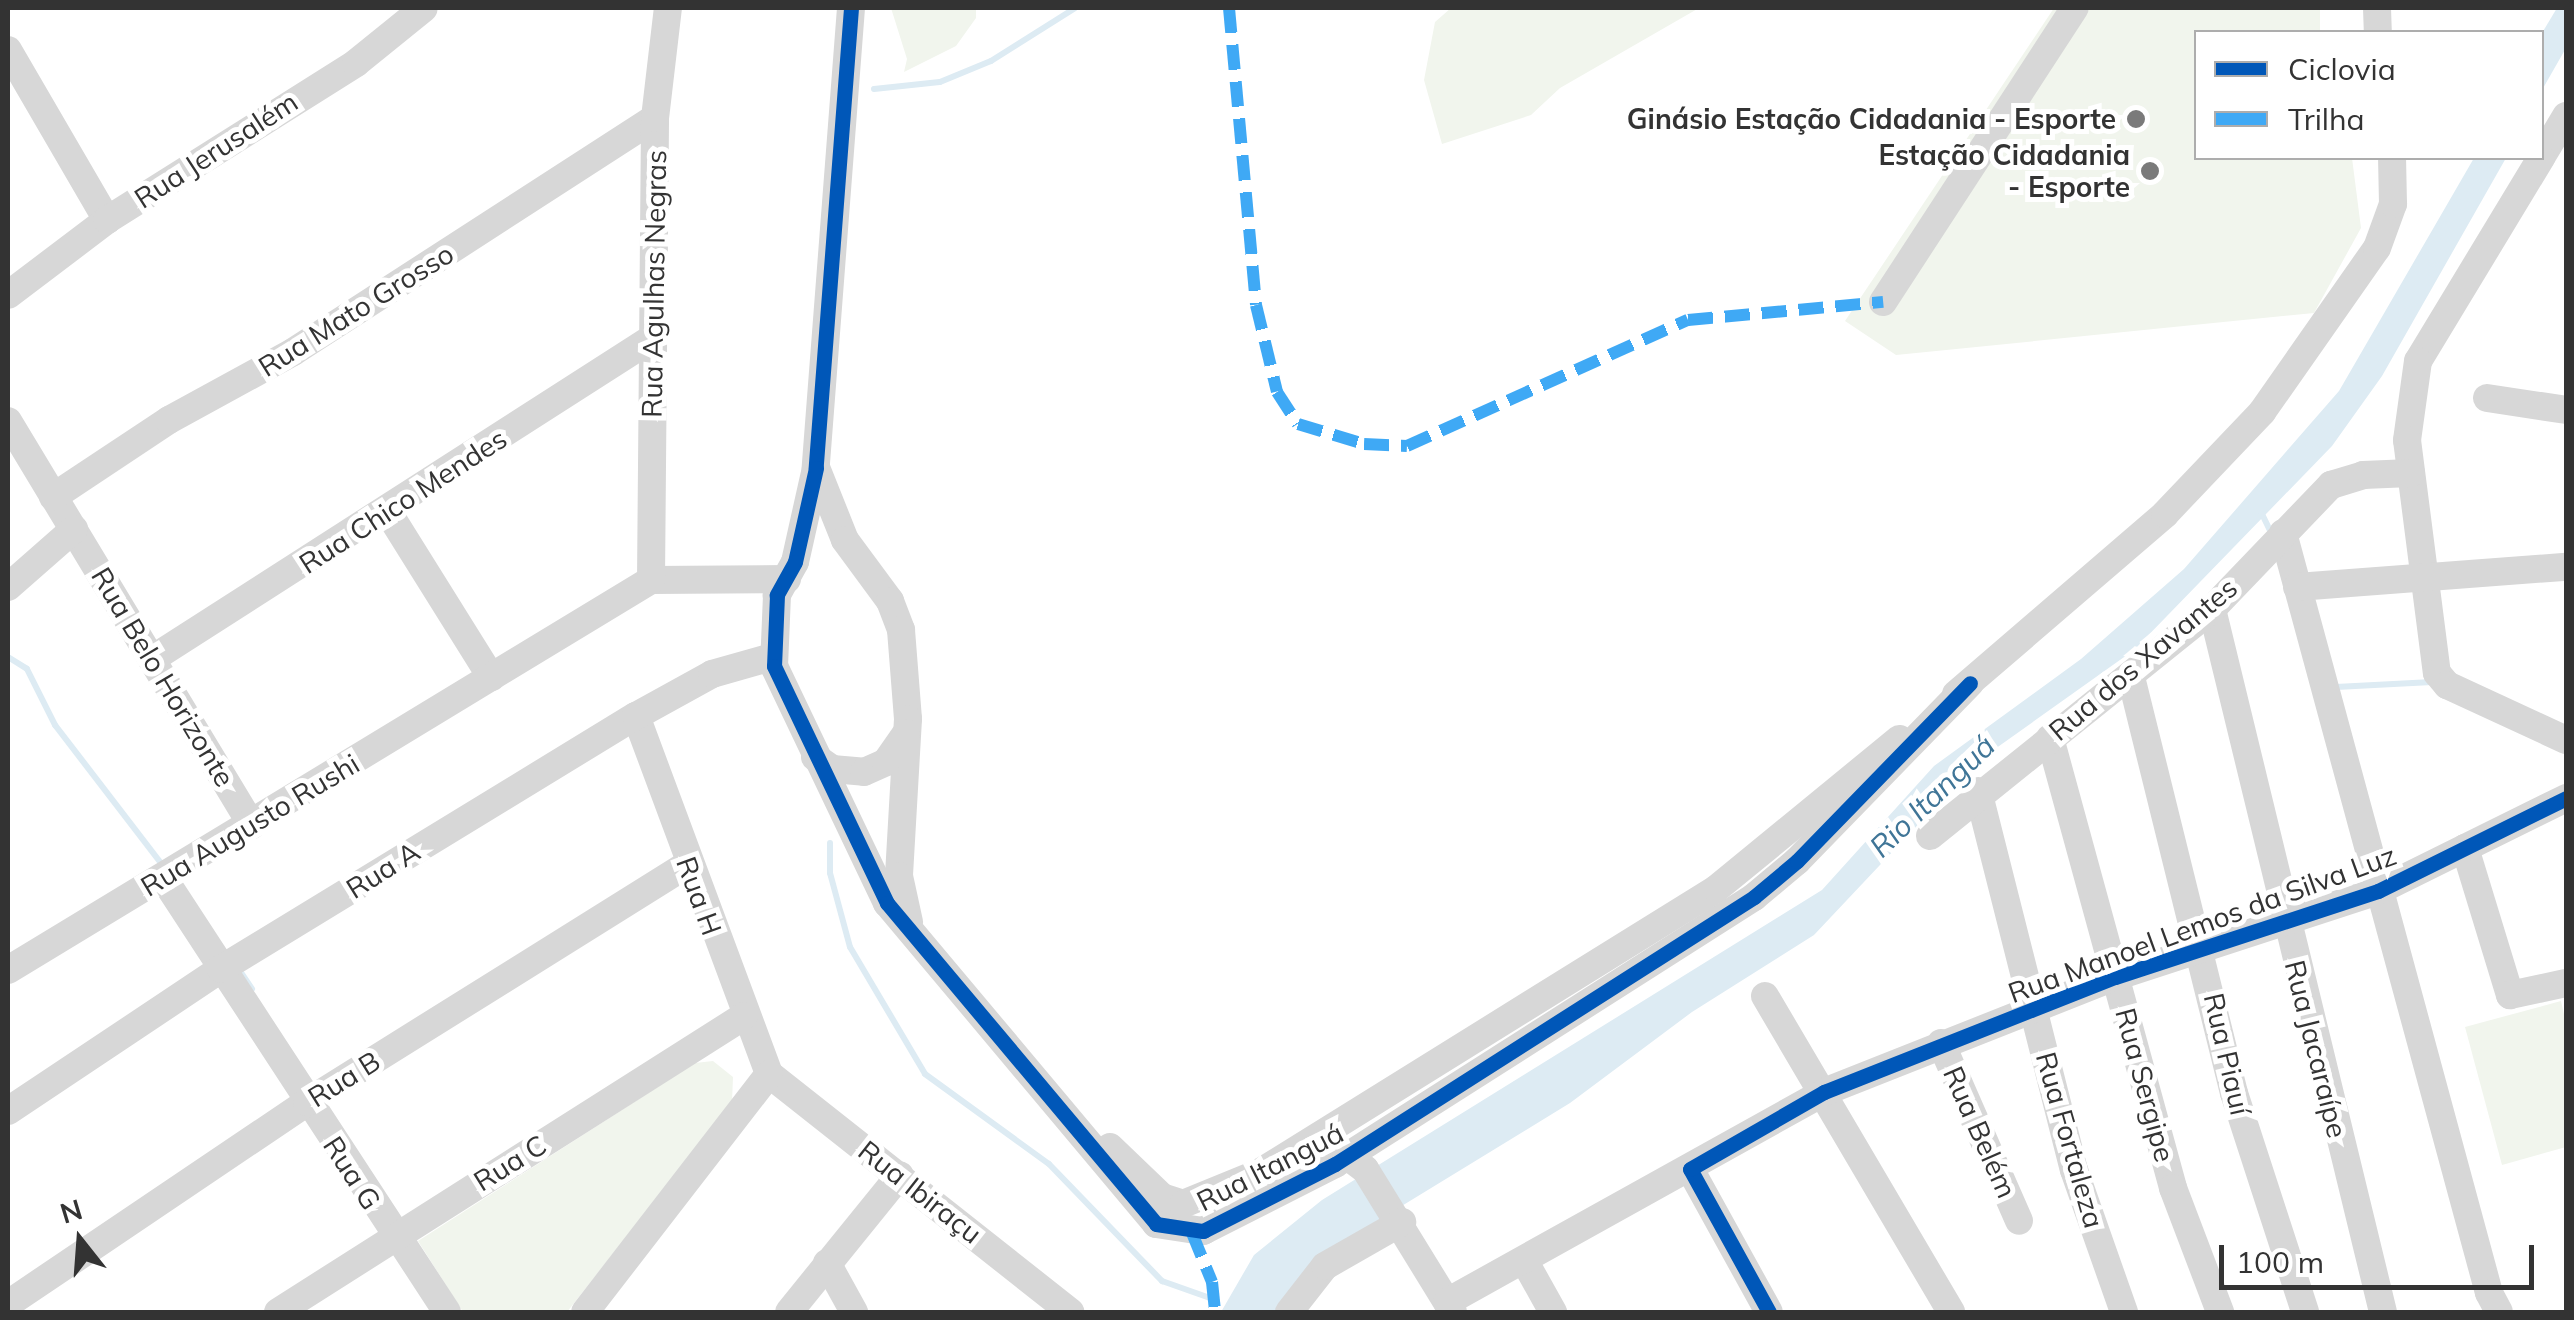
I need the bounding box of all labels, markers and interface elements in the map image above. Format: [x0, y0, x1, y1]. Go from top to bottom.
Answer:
legend [2194, 30, 2544, 160]
text: Ciclovia [2288, 50, 2396, 88]
street label: Rua Jerusalém [128, 85, 304, 215]
text: Trilha [2288, 100, 2365, 138]
place label: Ginásio Estação Cidadania - Esporte [1627, 102, 2116, 136]
marker: Ginásio Estação Cidadania - Esporte [2125, 108, 2147, 130]
place label: Estação Cidadania - Esporte [1878, 138, 2130, 204]
street label: Rua Agulhas Negras [635, 150, 673, 418]
marker: Estação Cidadania - Esporte [2139, 160, 2161, 182]
street label: Rua Mato Grosso [252, 237, 460, 383]
street label: Rua Chico Mendes [293, 421, 513, 581]
street label: Rua Belo Horizonte [84, 561, 242, 793]
street label: Rua dos Xavantes [2042, 571, 2244, 747]
water label: Rio Itanguá [1862, 727, 2002, 865]
street label: Rua Augusto Rushi [135, 747, 365, 903]
street label: Rua A [340, 834, 426, 906]
street label: Rua Manoel Lemos da Silva Luz [2004, 838, 2400, 1010]
street label: Rua H [669, 852, 729, 940]
street label: Rua Jacaraípe [2278, 957, 2354, 1141]
street label: Rua Piauí [2197, 990, 2257, 1118]
street label: Rua Sergipe [2108, 1004, 2182, 1166]
street label: Rua B [302, 1044, 386, 1114]
street label: Rua Fortaleza [2029, 1048, 2111, 1232]
street label: Rua Belém [1936, 1061, 2024, 1203]
street label: Rua Itanguá [1191, 1116, 1349, 1218]
street label: Rua C [468, 1128, 552, 1198]
street label: Rua G [316, 1130, 388, 1216]
street label: Rua Ibiraçu [852, 1133, 988, 1251]
north arrow [30, 1190, 130, 1290]
text: N [56, 1191, 86, 1231]
scale bar [2224, 1225, 2539, 1287]
text: 100 m [2236, 1243, 2324, 1281]

